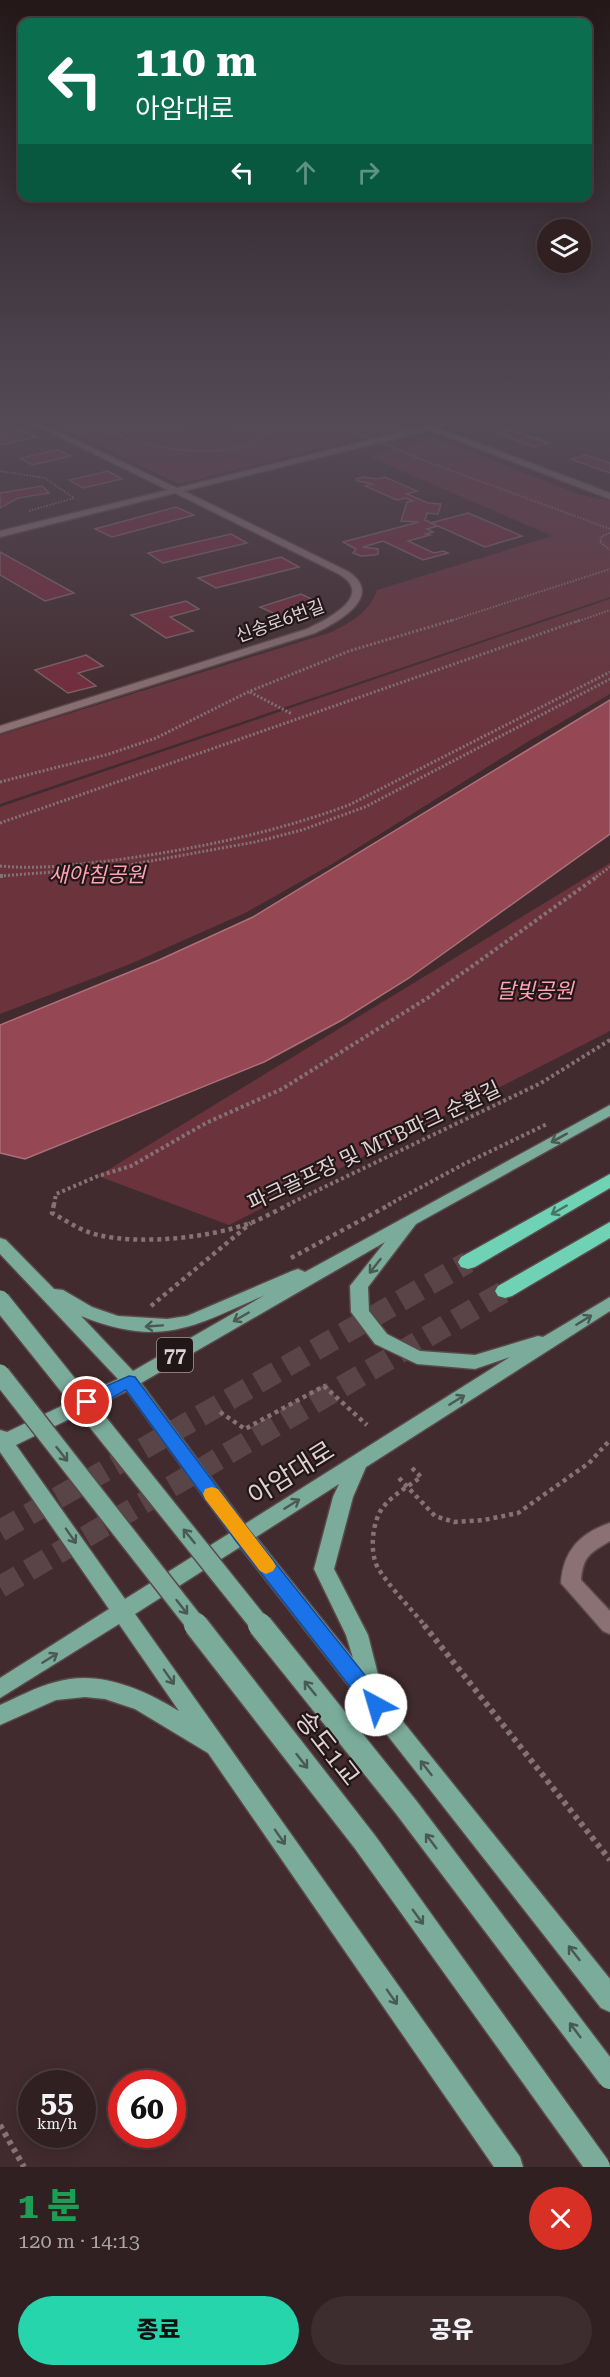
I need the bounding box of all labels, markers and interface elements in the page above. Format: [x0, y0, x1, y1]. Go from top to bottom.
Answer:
text: 110 m [135, 37, 257, 86]
icon: left [36, 42, 114, 120]
text: 아암대로 [135, 93, 234, 125]
icon: left [226, 156, 259, 189]
icon: ahead [289, 156, 322, 189]
icon: right [352, 156, 385, 189]
map controls [537, 219, 591, 273]
button: layers [537, 219, 591, 273]
street label: 신송로6번길 [233, 595, 327, 646]
park label: 새아침공원 [49, 863, 147, 887]
park label: 달빛공원 [496, 979, 575, 1003]
street label: 파크골프장 및 MTB파크 순환길 [244, 1077, 504, 1215]
one-way arrow [551, 1132, 568, 1144]
one-way arrow [551, 1204, 568, 1216]
one-way arrow [369, 1257, 382, 1273]
one-way arrow [233, 1311, 250, 1323]
one-way arrow [575, 1313, 592, 1325]
one-way arrow [145, 1321, 164, 1332]
road number: 77 [157, 1338, 193, 1372]
pin [61, 1376, 112, 1427]
icon: arrive [70, 1385, 103, 1418]
one-way arrow [448, 1394, 465, 1406]
street label: 아암대로 [242, 1435, 340, 1511]
one-way arrow [55, 1445, 68, 1461]
one-way arrow [283, 1498, 300, 1510]
one-way arrow [65, 1527, 77, 1544]
one-way arrow [182, 1528, 195, 1544]
one-way arrow [175, 1599, 188, 1615]
one-way arrow [41, 1652, 58, 1664]
one-way arrow [163, 1669, 175, 1685]
position arrow [344, 1673, 408, 1737]
one-way arrow [304, 1680, 317, 1696]
street label: 송도1교 [290, 1705, 366, 1791]
one-way arrow [295, 1753, 308, 1769]
one-way arrow [420, 1760, 433, 1776]
one-way arrow [274, 1829, 286, 1845]
one-way arrow [425, 1834, 438, 1850]
one-way arrow [412, 1909, 425, 1925]
one-way arrow [567, 1946, 580, 1962]
one-way arrow [386, 1989, 398, 2005]
one-way arrow [568, 2022, 581, 2038]
speed limit sign: 60 [108, 2070, 186, 2148]
text: 55 [40, 2084, 74, 2119]
text: km/h [37, 2115, 77, 2133]
text: 1 분 [18, 2185, 80, 2227]
button: close [529, 2187, 592, 2250]
text: 120 m · 14:13 [18, 2229, 140, 2253]
button: 종료 [18, 2296, 299, 2365]
button: 공유 [311, 2296, 592, 2365]

